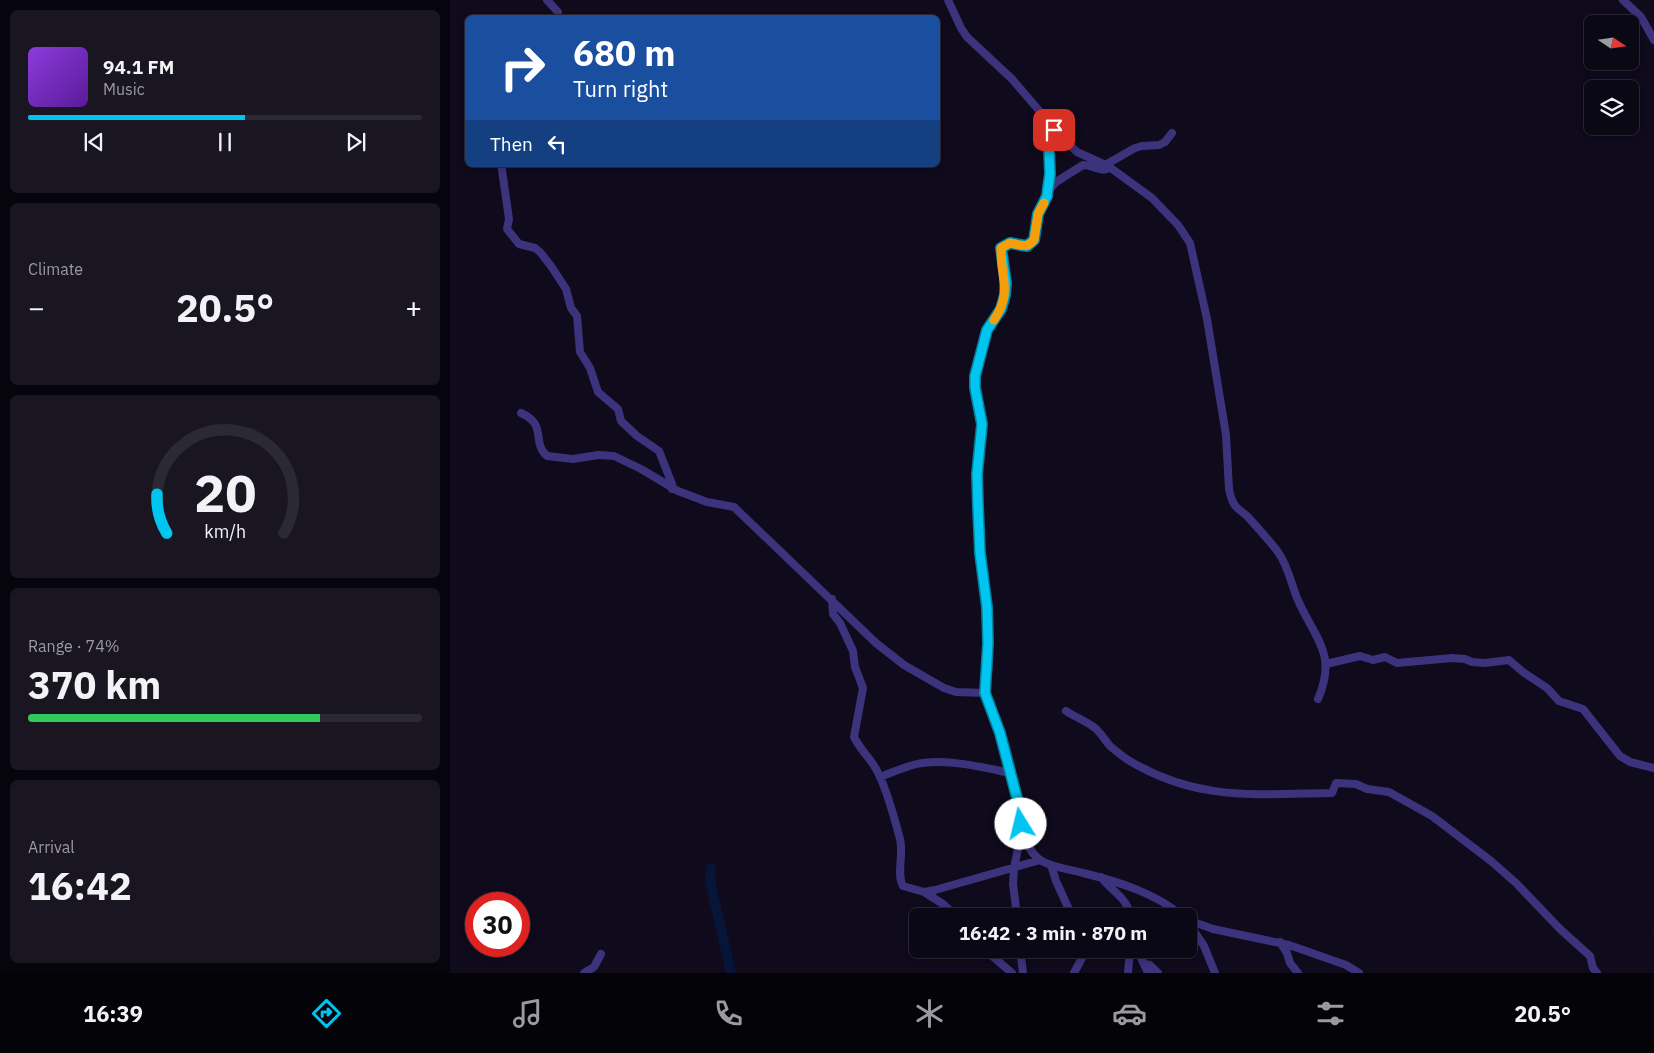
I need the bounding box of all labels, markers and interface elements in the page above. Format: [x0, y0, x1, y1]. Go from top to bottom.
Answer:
north arrow [1584, 15, 1639, 70]
map controls [1584, 15, 1639, 135]
text: 680 m [573, 30, 676, 76]
icon: right [490, 35, 555, 100]
text: 94.1 FM [103, 55, 174, 79]
text: Turn right [573, 74, 668, 103]
text: Music [103, 79, 145, 99]
button: layers [1584, 80, 1639, 135]
pin [1033, 109, 1075, 151]
icon: arrive [1040, 116, 1068, 144]
icon: previous [80, 128, 108, 156]
icon: pause [211, 128, 239, 156]
icon: next [342, 128, 370, 156]
icon: left [543, 130, 571, 158]
text: Then [490, 132, 533, 156]
text: Climate [28, 259, 83, 279]
text: 20.5° [176, 283, 274, 332]
text: − [28, 289, 45, 326]
text: + [405, 289, 422, 326]
text: 20 [194, 459, 256, 526]
text: km/h [204, 520, 246, 543]
text: Range · 74% [28, 636, 120, 656]
text: 370 km [28, 660, 161, 709]
position arrow [994, 797, 1046, 849]
text: Arrival [28, 837, 75, 857]
text: 16:42 [28, 861, 132, 910]
speed limit sign: 30 [465, 892, 530, 957]
text: 16:42 · 3 min · 870 m [959, 921, 1147, 945]
icon: directions [309, 996, 344, 1031]
icon: music [510, 996, 545, 1031]
icon: phone [711, 996, 746, 1031]
icon: climate [912, 996, 947, 1031]
icon: car [1112, 996, 1147, 1031]
icon: filters [1313, 996, 1348, 1031]
text: 16:39 [83, 999, 143, 1028]
text: 20.5° [1514, 999, 1571, 1028]

